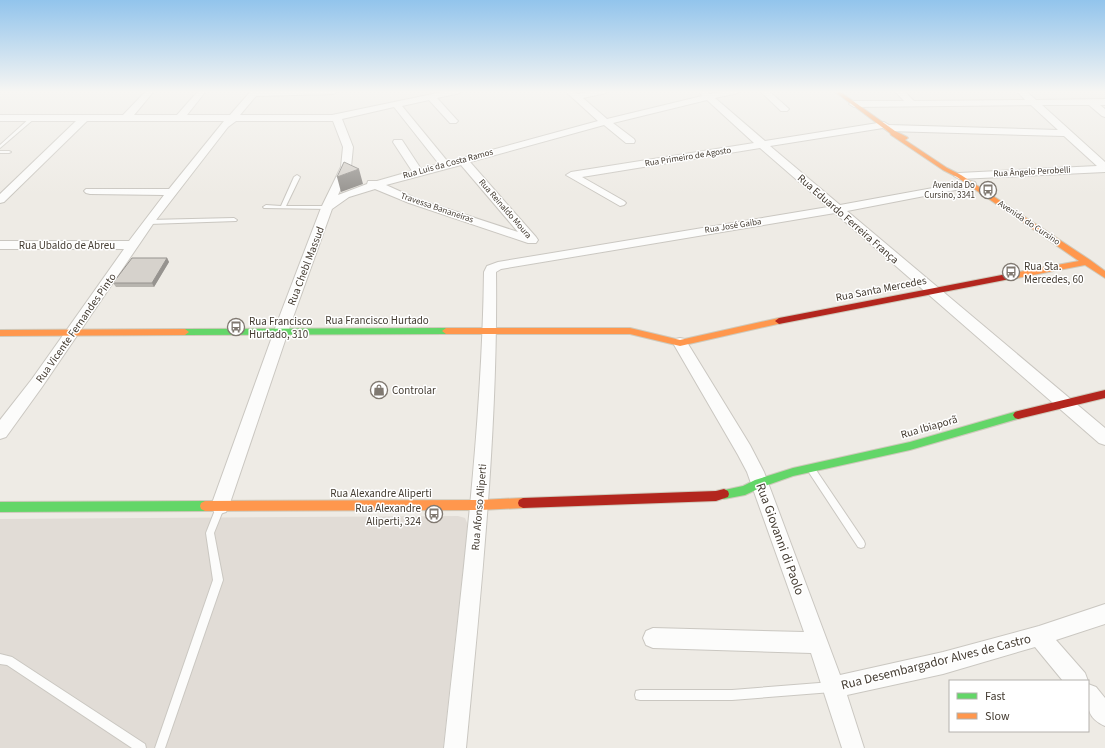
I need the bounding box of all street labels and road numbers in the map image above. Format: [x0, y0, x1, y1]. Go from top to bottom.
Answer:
street label: Rua Primeiro de Agosto [644, 144, 732, 170]
street label: Rua Luis da Costa Ramos [401, 146, 495, 182]
street label: Rua Ângelo Perobelli [993, 163, 1071, 181]
street label: Rua Eduardo Ferreira França [794, 171, 902, 267]
street label: Rua Reinaldo Moura [475, 176, 535, 242]
street label: Travessa Bananeiras [399, 189, 475, 227]
street label: Avenida do Cursino [995, 197, 1063, 249]
street label: Rua José Gaiba [704, 215, 762, 237]
street label: Rua Chebl Massud [284, 224, 328, 308]
street label: Rua Ubaldo de Abreu [19, 238, 115, 253]
street label: Rua Vicente Fernandes Pinto [32, 270, 120, 386]
street label: Rua Santa Mercedes [834, 273, 928, 305]
street label: Rua Francisco Hurtado [325, 313, 429, 328]
street label: Rua Ibiaporã [899, 412, 959, 442]
street label: Rua Afonso Aliperti [468, 463, 490, 551]
street label: Rua Giovanni di Paolo [751, 480, 809, 598]
street label: Rua Alexandre Aliperti [330, 486, 432, 501]
street label: Rua Desembargador Alves de Castro [839, 630, 1033, 694]

